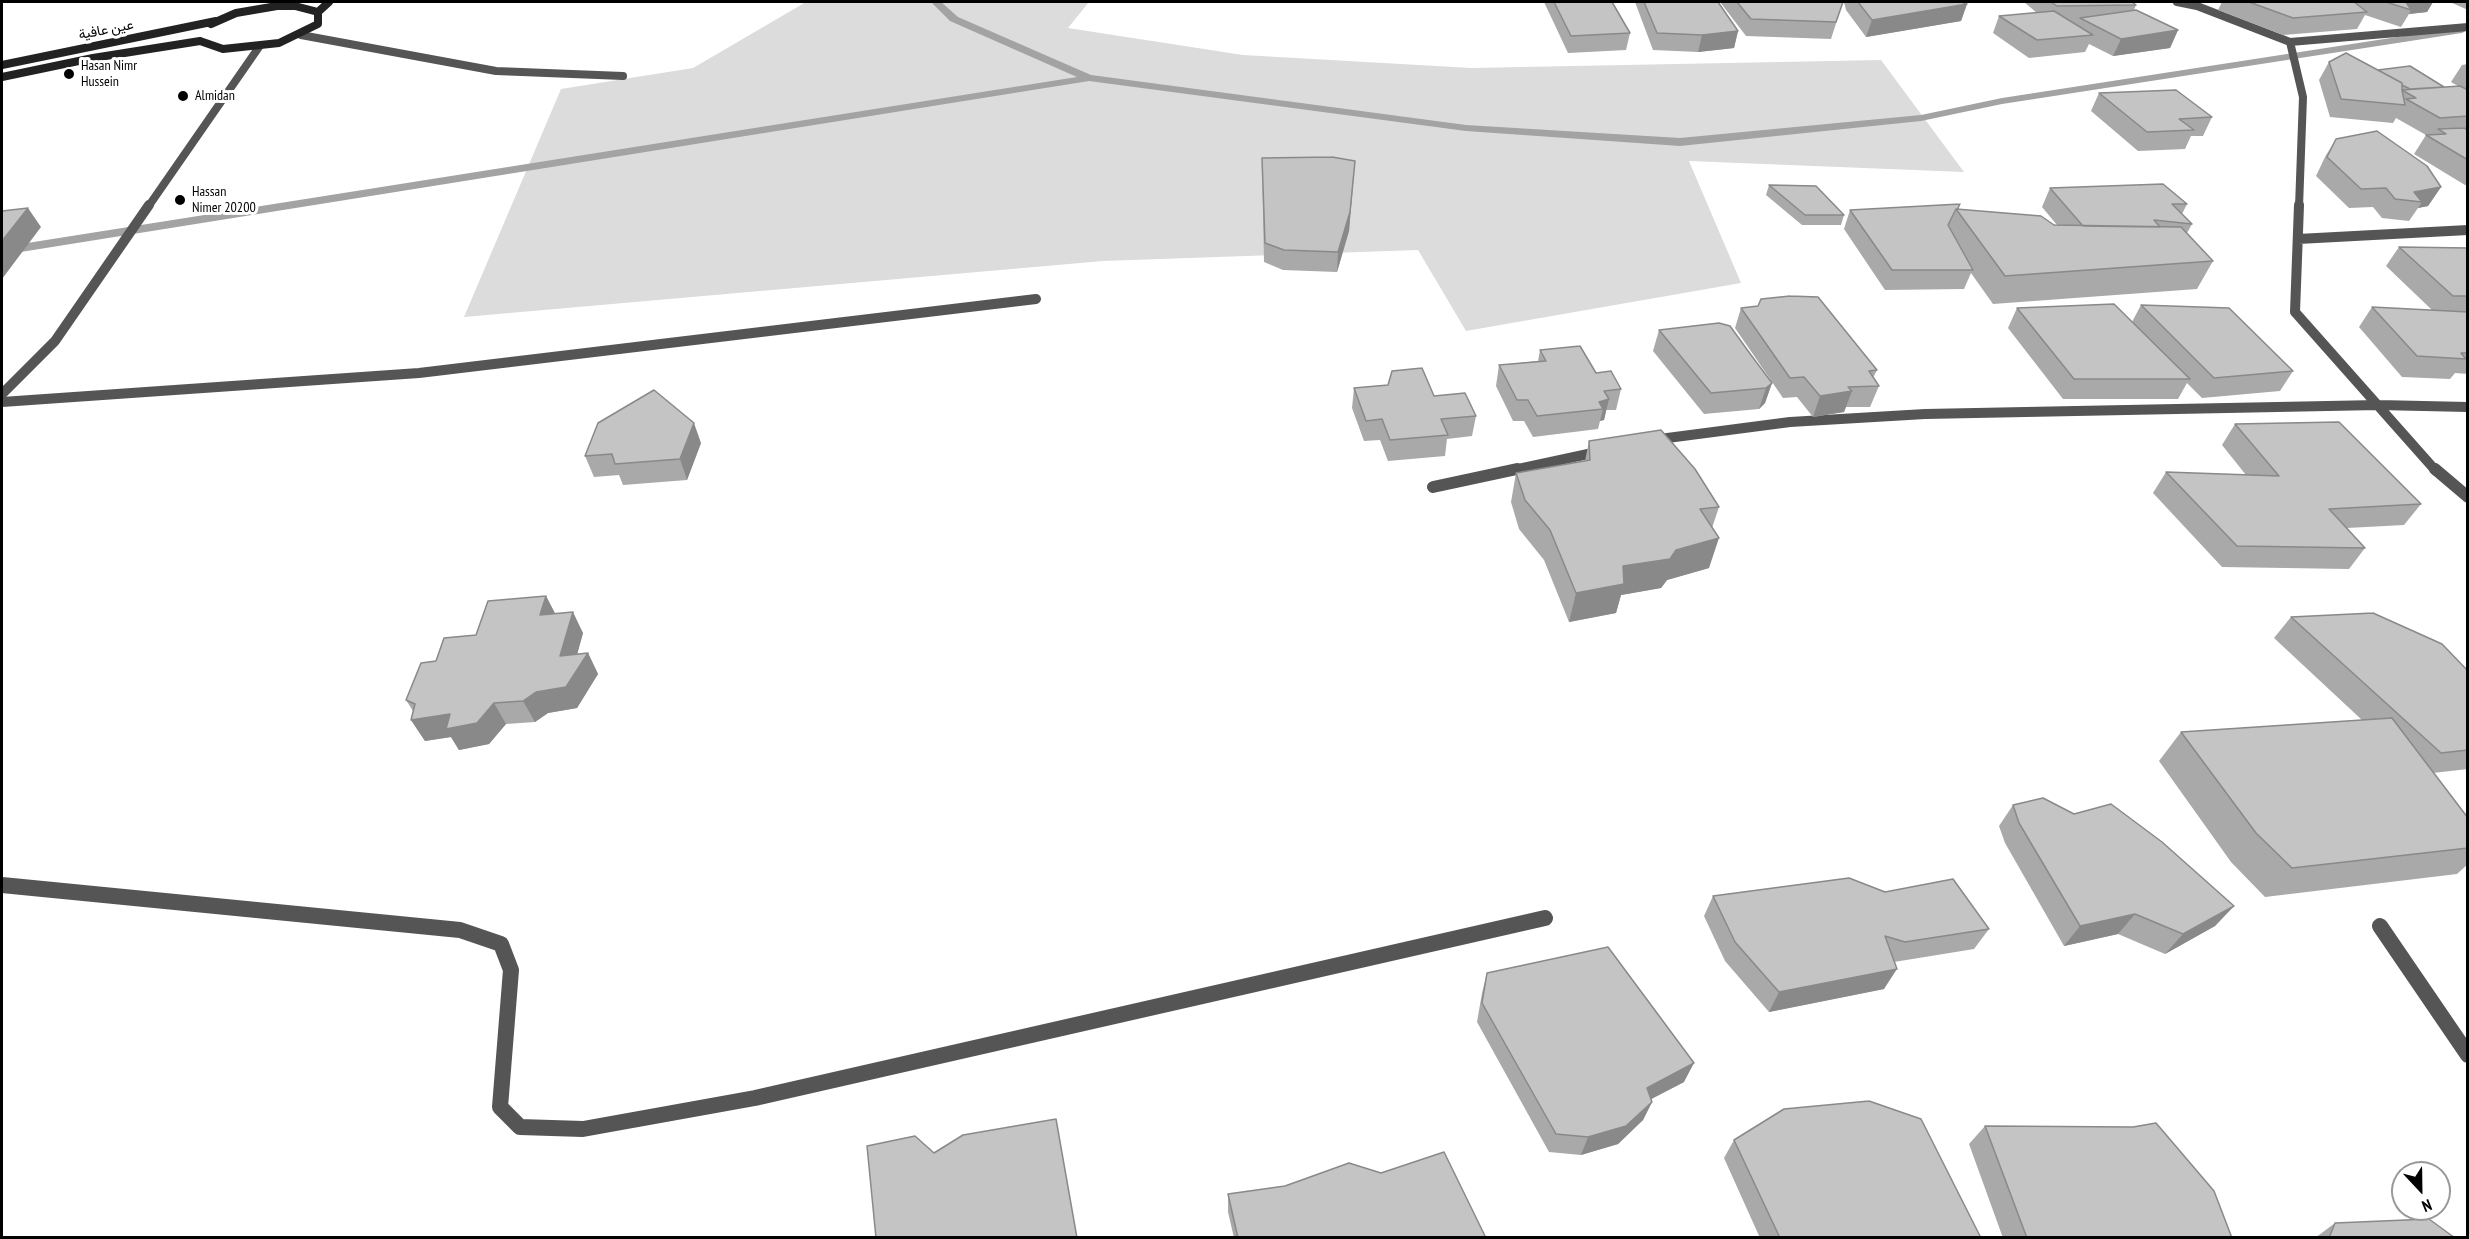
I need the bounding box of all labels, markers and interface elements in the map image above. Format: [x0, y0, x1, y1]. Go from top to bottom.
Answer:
street label: عين عافية [77, 16, 135, 44]
place label: Hasan Nimr Hussein [81, 58, 137, 90]
marker: Hasan Nimr Hussein [62, 67, 76, 81]
place label: Almidan [195, 88, 235, 104]
marker: Almidan [176, 89, 190, 103]
place label: Hassan Nimer 20200 [192, 184, 256, 216]
marker: Hassan Nimer 20200 [173, 193, 187, 207]
north arrow [2391, 1161, 2451, 1221]
text: N [2419, 1195, 2435, 1217]

